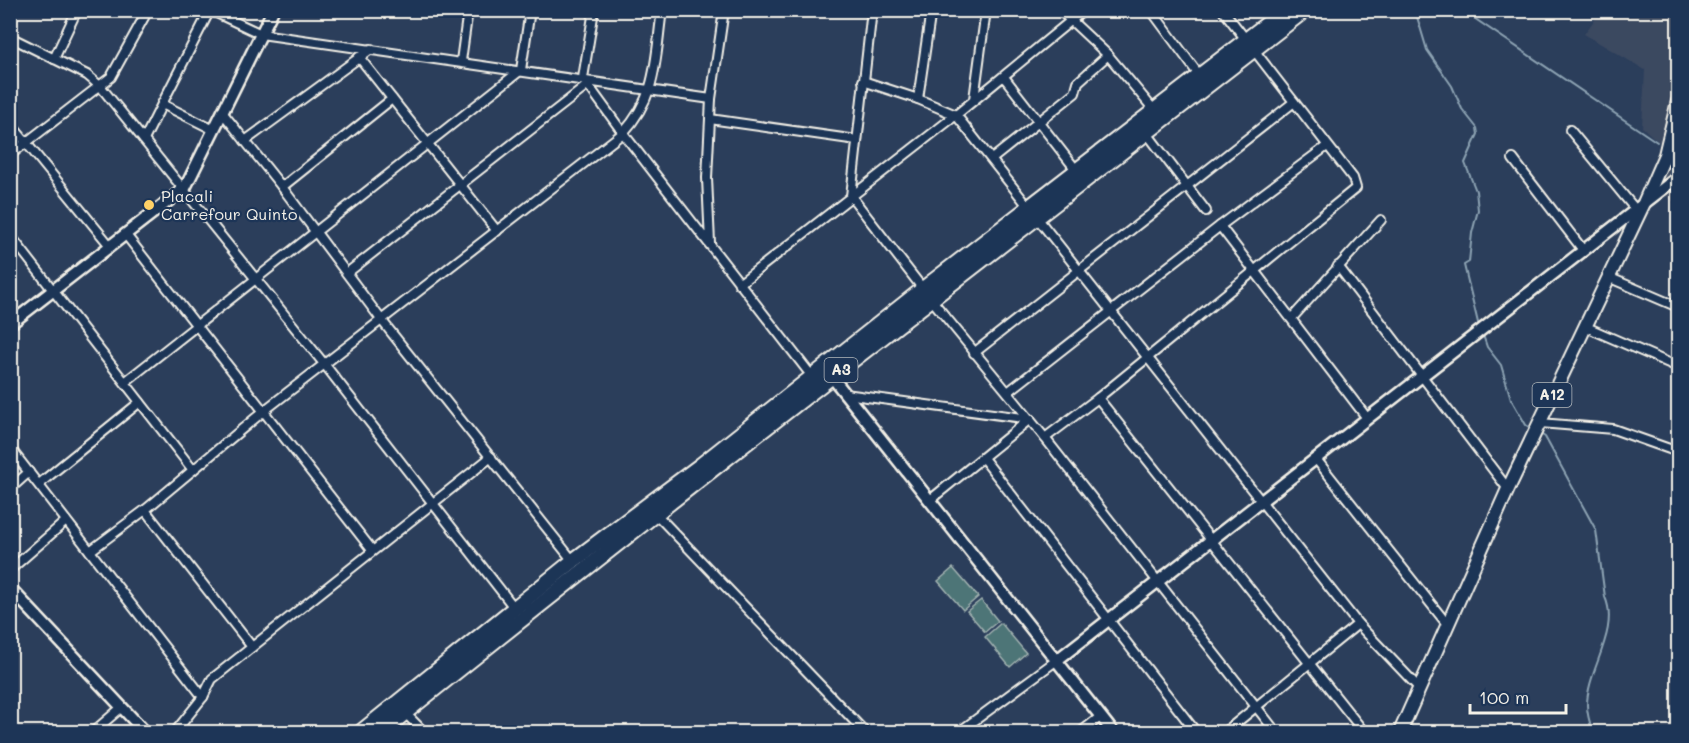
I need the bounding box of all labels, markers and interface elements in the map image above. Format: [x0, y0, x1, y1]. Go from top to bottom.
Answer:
place label: Placali Carrefour Quinto [161, 185, 298, 224]
marker: Placali Carrefour Quinto [142, 198, 156, 212]
road number: A3 [824, 358, 858, 382]
road number: A12 [1532, 383, 1572, 407]
scale bar [1470, 677, 1566, 715]
text: 100 m [1479, 685, 1529, 709]

